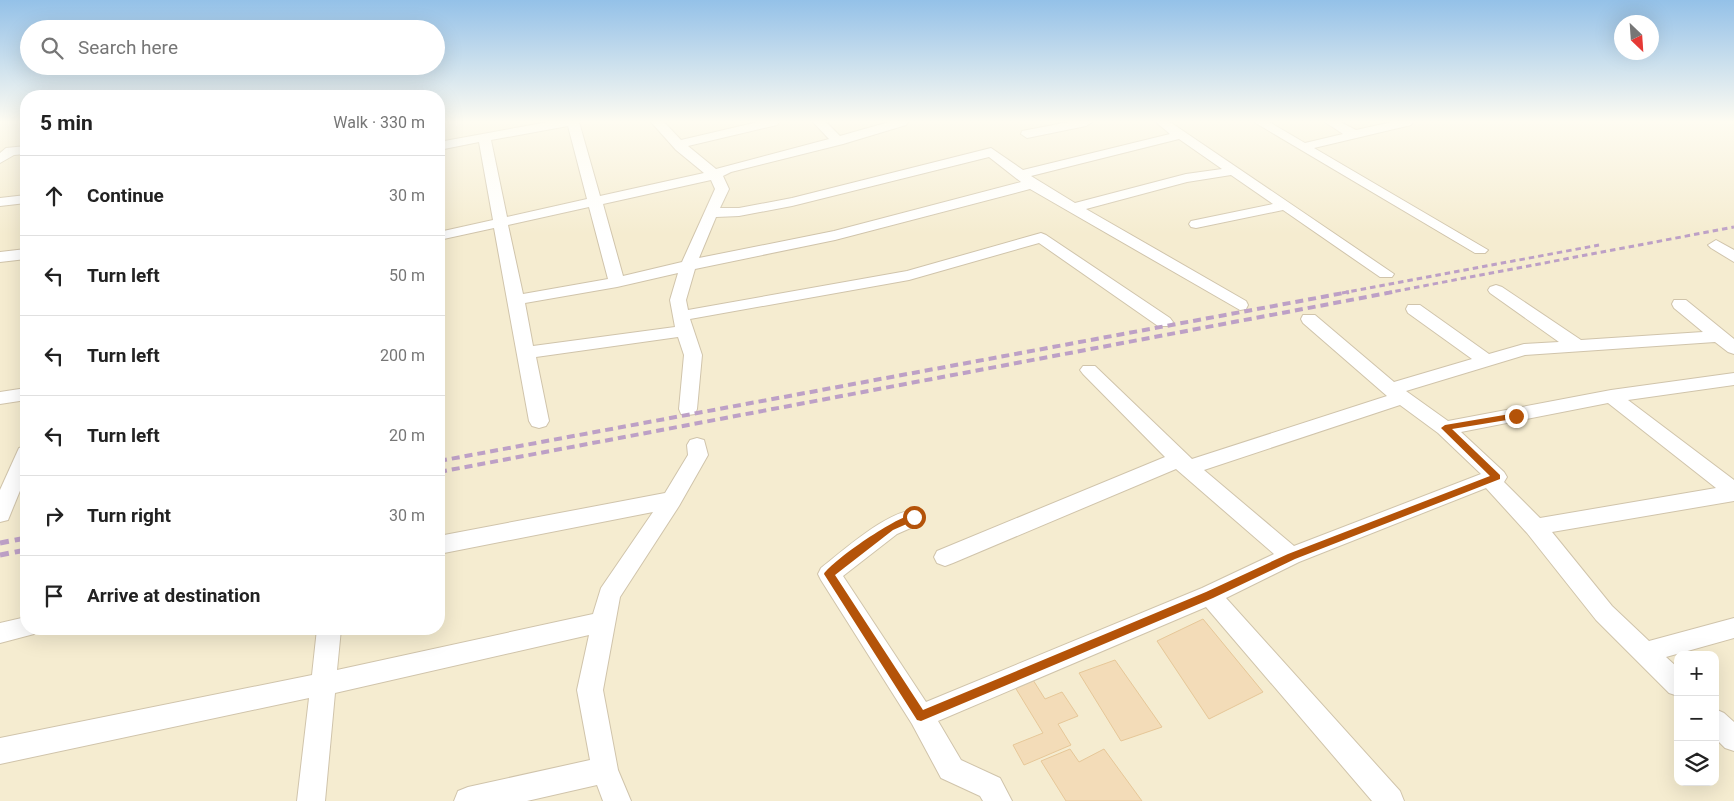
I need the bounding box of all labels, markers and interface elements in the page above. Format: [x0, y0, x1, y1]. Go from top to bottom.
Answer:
north arrow [1614, 15, 1659, 60]
search box [20, 20, 445, 75]
icon: search [38, 34, 66, 62]
text: Search here [78, 36, 178, 59]
text: 5 min [40, 111, 93, 135]
text: Walk · 330 m [333, 113, 425, 132]
icon: ahead [40, 182, 68, 210]
text: Continue [87, 184, 164, 207]
text: 30 m [389, 186, 425, 205]
icon: left [40, 262, 68, 290]
text: Turn left [87, 264, 160, 287]
text: 50 m [389, 266, 425, 285]
icon: left [40, 342, 68, 370]
text: Turn left [87, 344, 160, 367]
text: 200 m [380, 346, 425, 365]
route end [1505, 405, 1528, 428]
icon: left [40, 422, 68, 450]
text: Turn left [87, 424, 160, 447]
text: 20 m [389, 426, 425, 445]
icon: right [40, 502, 68, 530]
text: Turn right [87, 504, 171, 527]
text: 30 m [389, 506, 425, 525]
route start [903, 506, 926, 529]
icon: arrive [40, 582, 68, 610]
text: Arrive at destination [87, 584, 260, 607]
map controls [1674, 651, 1719, 786]
button: + [1674, 651, 1719, 696]
button: − [1674, 696, 1719, 741]
button: layers [1674, 741, 1719, 786]

